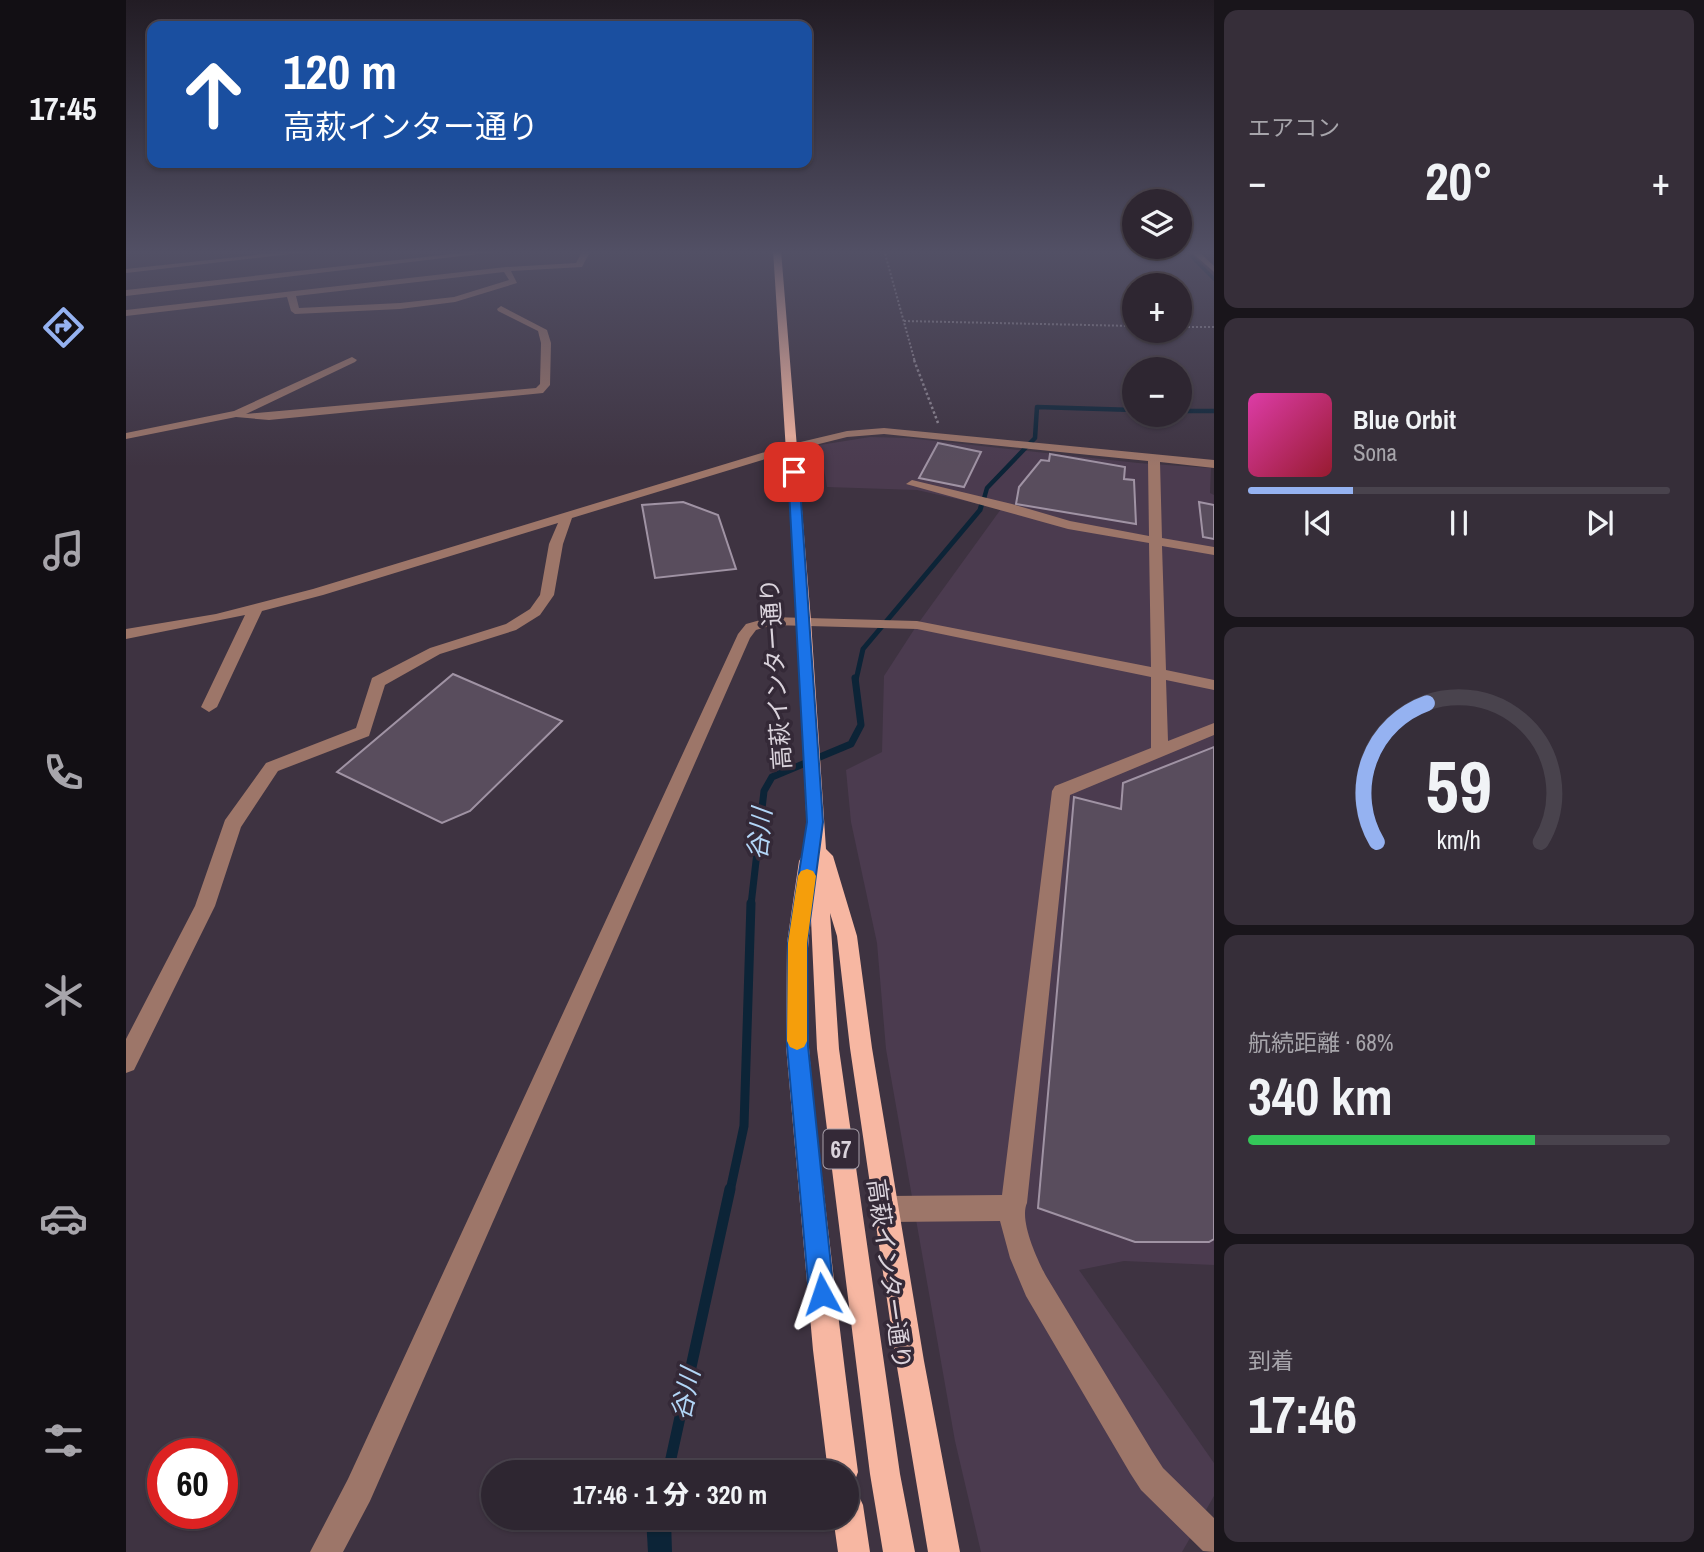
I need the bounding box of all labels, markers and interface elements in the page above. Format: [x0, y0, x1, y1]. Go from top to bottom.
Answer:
text: 120 m [283, 38, 397, 104]
icon: ahead [168, 49, 259, 140]
text: 17:45 [29, 87, 97, 130]
text: 高萩インター通り [283, 105, 539, 148]
text: エアコン [1248, 112, 1340, 143]
text: 20° [1425, 146, 1493, 216]
text: − [1248, 156, 1266, 207]
text: + [1652, 156, 1670, 207]
map controls [1122, 189, 1192, 427]
button: layers [1122, 189, 1192, 259]
button: + [1122, 273, 1192, 343]
icon: directions [39, 303, 88, 352]
button: − [1122, 357, 1192, 427]
text: Blue Orbit [1353, 402, 1456, 437]
text: Sona [1353, 437, 1397, 468]
pin [764, 442, 824, 502]
icon: arrive [775, 453, 813, 491]
icon: previous [1299, 504, 1337, 542]
icon: pause [1440, 504, 1478, 542]
icon: next [1581, 504, 1619, 542]
icon: music [39, 526, 88, 575]
street label: 高萩インター通り [752, 577, 798, 771]
text: 59 [1426, 737, 1492, 835]
icon: phone [39, 748, 88, 797]
water label: 谷川 [739, 803, 779, 862]
text: km/h [1437, 823, 1481, 857]
icon: climate [39, 971, 88, 1020]
text: 航続距離 · 68% [1248, 1027, 1393, 1058]
text: 340 km [1248, 1061, 1393, 1131]
road number: 67 [824, 1130, 858, 1168]
street label: 高萩インター通り [861, 1177, 919, 1371]
icon: car [39, 1194, 88, 1243]
position arrow [785, 1257, 859, 1331]
text: 到着 [1248, 1345, 1294, 1376]
water label: 谷川 [662, 1362, 708, 1423]
text: 17:46 [1248, 1379, 1357, 1449]
icon: filters [39, 1416, 88, 1465]
speed limit sign: 60 [147, 1438, 238, 1529]
text: 17:46 · 1 分 · 320 m [573, 1477, 767, 1512]

